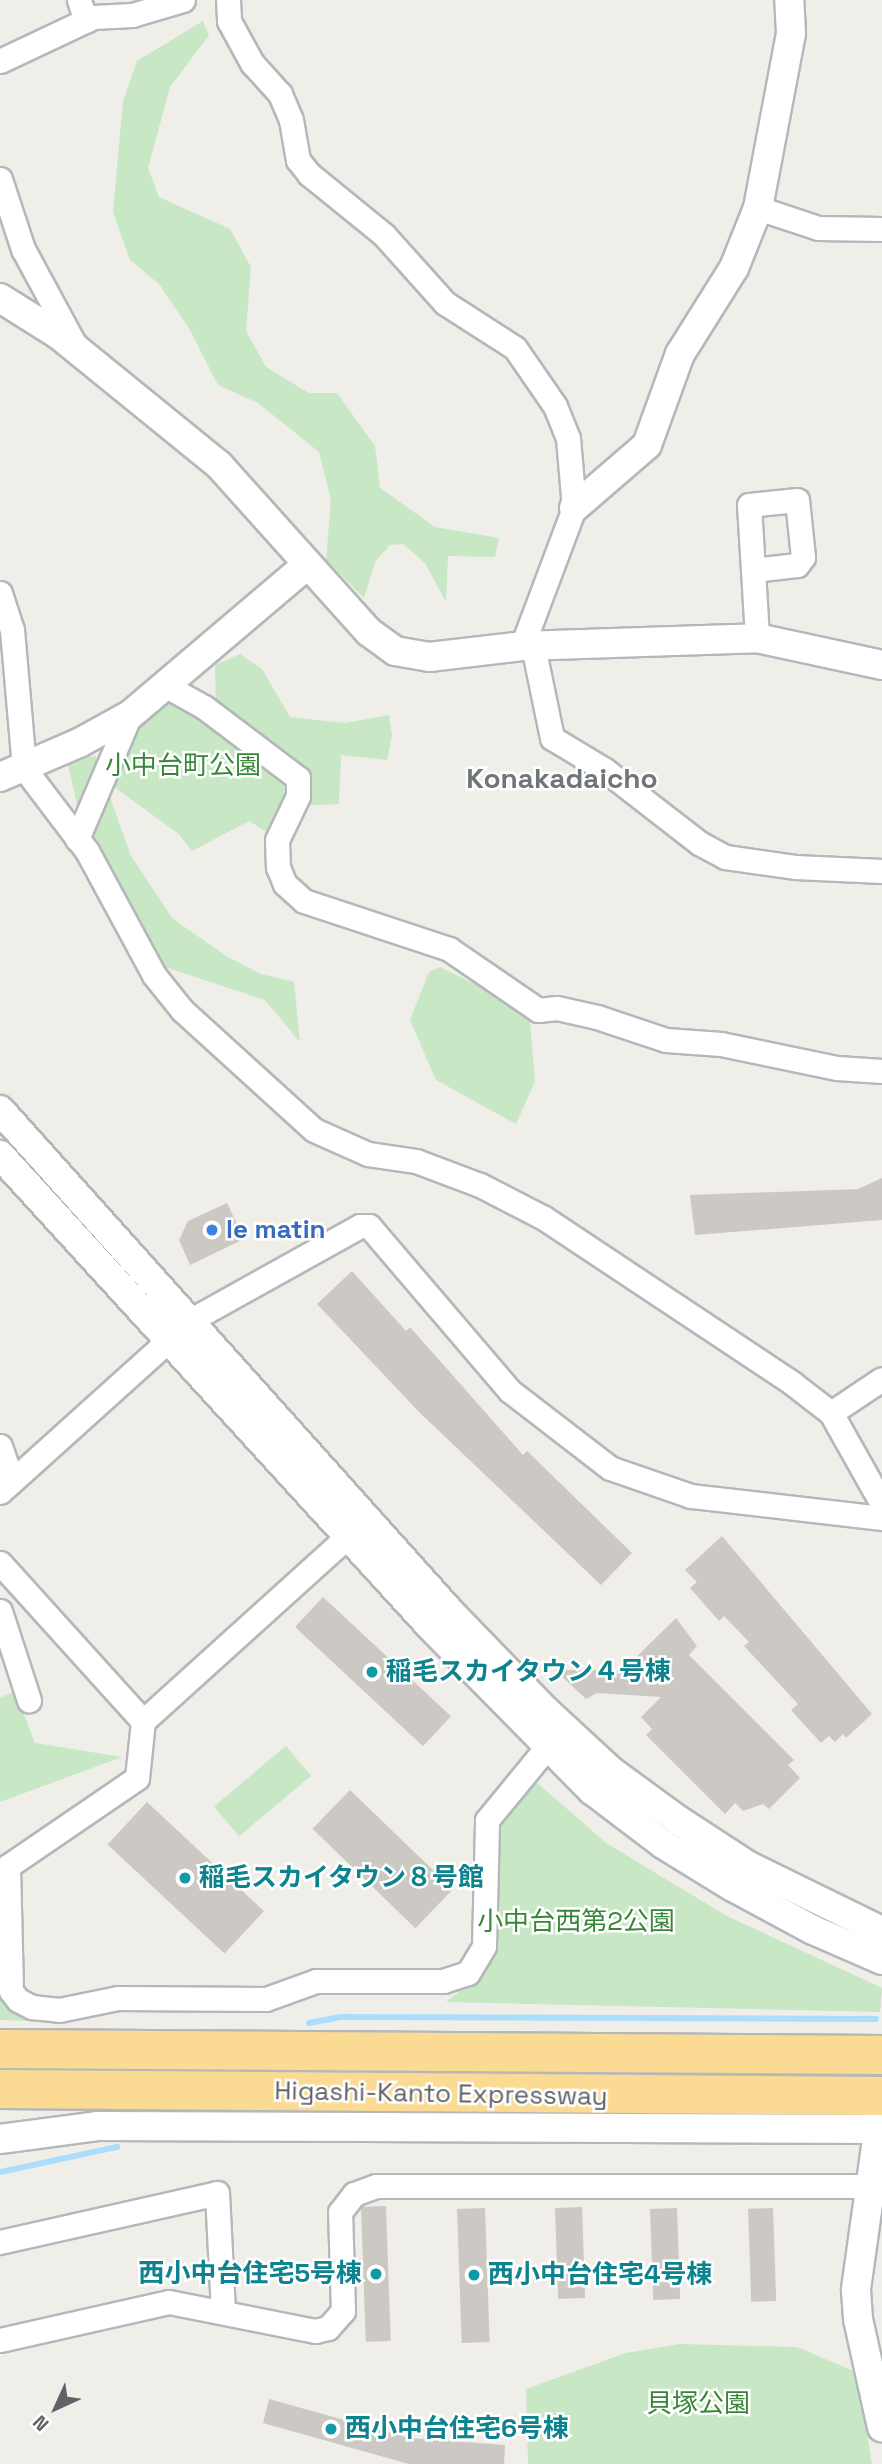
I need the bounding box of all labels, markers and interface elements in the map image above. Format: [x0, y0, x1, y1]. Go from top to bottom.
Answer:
park label: 小中台町公園 [105, 750, 261, 782]
district label: Konakadaicho [466, 761, 658, 795]
place label: le matin [226, 1214, 326, 1246]
marker: le matin [204, 1222, 220, 1238]
place label: 稲毛スカイタウン４号棟 [386, 1656, 672, 1688]
marker: 稲毛スカイタウン４号棟 [364, 1664, 380, 1680]
place label: 稲毛スカイタウン８号館 [199, 1862, 485, 1894]
marker: 稲毛スカイタウン８号館 [177, 1870, 193, 1886]
park label: 小中台西第2公園 [477, 1906, 675, 1938]
street label: Higashi-Kanto Expressway [274, 2075, 608, 2113]
place label: 西小中台住宅5号棟 [138, 2258, 362, 2290]
place label: 西小中台住宅4号棟 [488, 2259, 713, 2291]
marker: 西小中台住宅5号棟 [368, 2266, 384, 2282]
marker: 西小中台住宅4号棟 [466, 2267, 482, 2283]
north arrow [21, 2373, 91, 2443]
park label: 貝塚公園 [646, 2388, 750, 2420]
text: N [27, 2410, 54, 2437]
place label: 西小中台住宅6号棟 [345, 2413, 569, 2445]
marker: 西小中台住宅6号棟 [323, 2421, 339, 2437]

